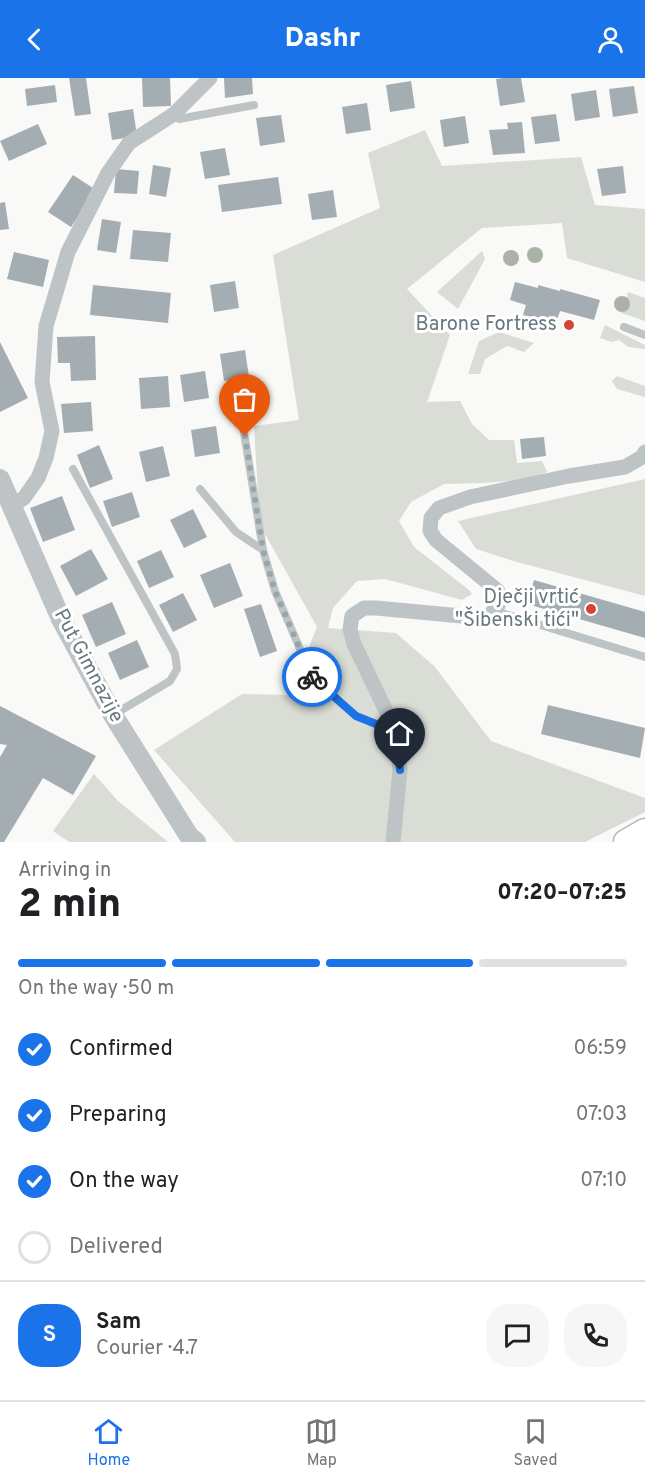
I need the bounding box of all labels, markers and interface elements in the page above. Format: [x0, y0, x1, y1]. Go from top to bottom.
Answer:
text: Dashr [285, 22, 360, 56]
icon: back [18, 23, 51, 56]
icon: person [594, 23, 627, 56]
place label: Barone Fortress [415, 312, 557, 338]
marker: Barone Fortress [562, 318, 576, 332]
pin [219, 374, 270, 436]
icon: bag [228, 383, 261, 416]
place label: Dječji vrtić "Šibenski tići" [455, 585, 579, 634]
marker: Dječji vrtić "Šibenski tići" [584, 602, 598, 616]
street label: Put Gimnazije [47, 605, 129, 727]
courier [282, 647, 342, 707]
icon: bike [296, 661, 329, 694]
pin [374, 708, 425, 770]
icon: home [383, 717, 416, 750]
text: Arriving in [18, 858, 111, 884]
text: 07:20–07:25 [497, 880, 627, 907]
text: 2 min [18, 882, 121, 931]
text: On the way · 50 m [18, 976, 174, 1002]
icon: check [18, 1033, 51, 1066]
text: Confirmed [69, 1036, 173, 1063]
text: 06:59 [574, 1036, 627, 1062]
icon: check [18, 1099, 51, 1132]
text: Preparing [69, 1102, 167, 1129]
text: 07:03 [576, 1102, 627, 1128]
icon: check [18, 1165, 51, 1198]
text: On the way [69, 1168, 179, 1195]
text: 07:10 [580, 1168, 627, 1194]
text: Delivered [69, 1234, 163, 1261]
button: chat [486, 1304, 549, 1367]
button: phone [564, 1304, 627, 1367]
text: Sam [96, 1309, 141, 1336]
text: S [43, 1322, 56, 1349]
text: Courier · 4.7 [96, 1336, 198, 1362]
tab: Home [88, 1415, 130, 1471]
tab: Map [305, 1415, 338, 1471]
tab: Saved [513, 1415, 557, 1471]

